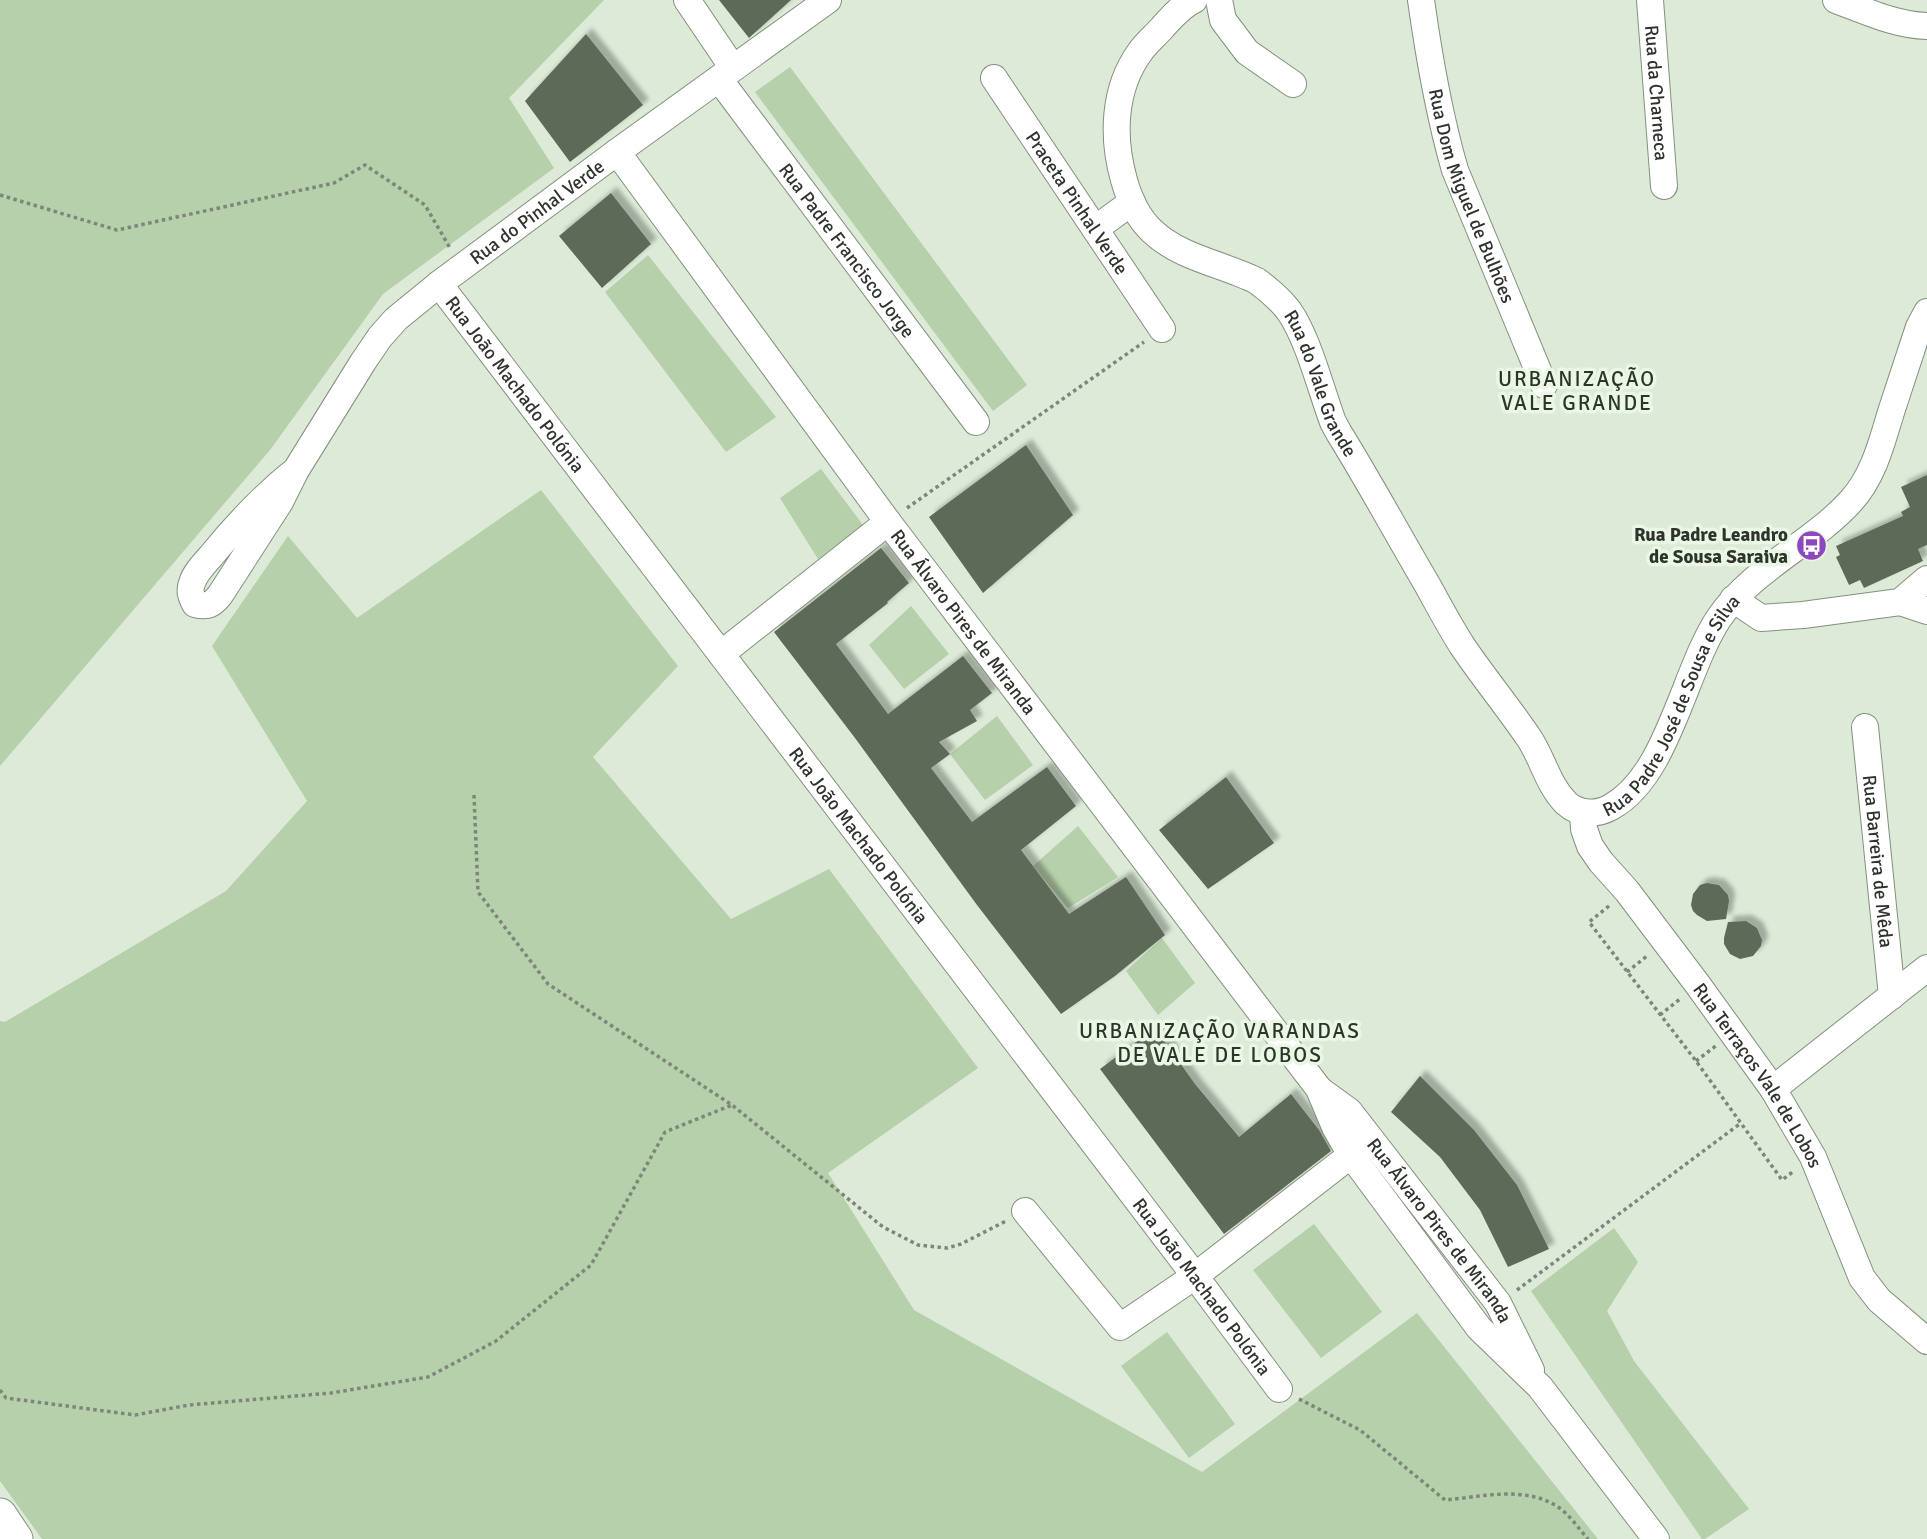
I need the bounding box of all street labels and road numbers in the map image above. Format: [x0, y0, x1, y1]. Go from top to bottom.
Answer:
street label: Rua da Charneca [1639, 24, 1673, 162]
street label: Rua Dom Miguel de Bulhões [1423, 86, 1520, 307]
street label: Praceta Pinhal Verde [1020, 127, 1133, 280]
street label: Rua do Pinhal Verde [465, 155, 609, 270]
street label: Rua Padre Francisco Jorge [773, 159, 920, 343]
street label: Rua João Machado Polónia [440, 292, 590, 478]
street label: Rua do Vale Grande [1278, 306, 1362, 462]
street label: Rua Álvaro Pires de Miranda [885, 525, 1041, 720]
street label: Rua Padre José de Sousa e Silva [1599, 590, 1745, 822]
street label: Rua João Machado Polónia [783, 743, 933, 929]
street label: Rua Barreira de Mêda [1857, 774, 1898, 949]
street label: Rua Terraços Vale de Lobos [1687, 979, 1827, 1172]
street label: Rua Álvaro Pires de Miranda [1361, 1133, 1517, 1327]
street label: Rua João Machado Polónia [1127, 1194, 1276, 1381]

